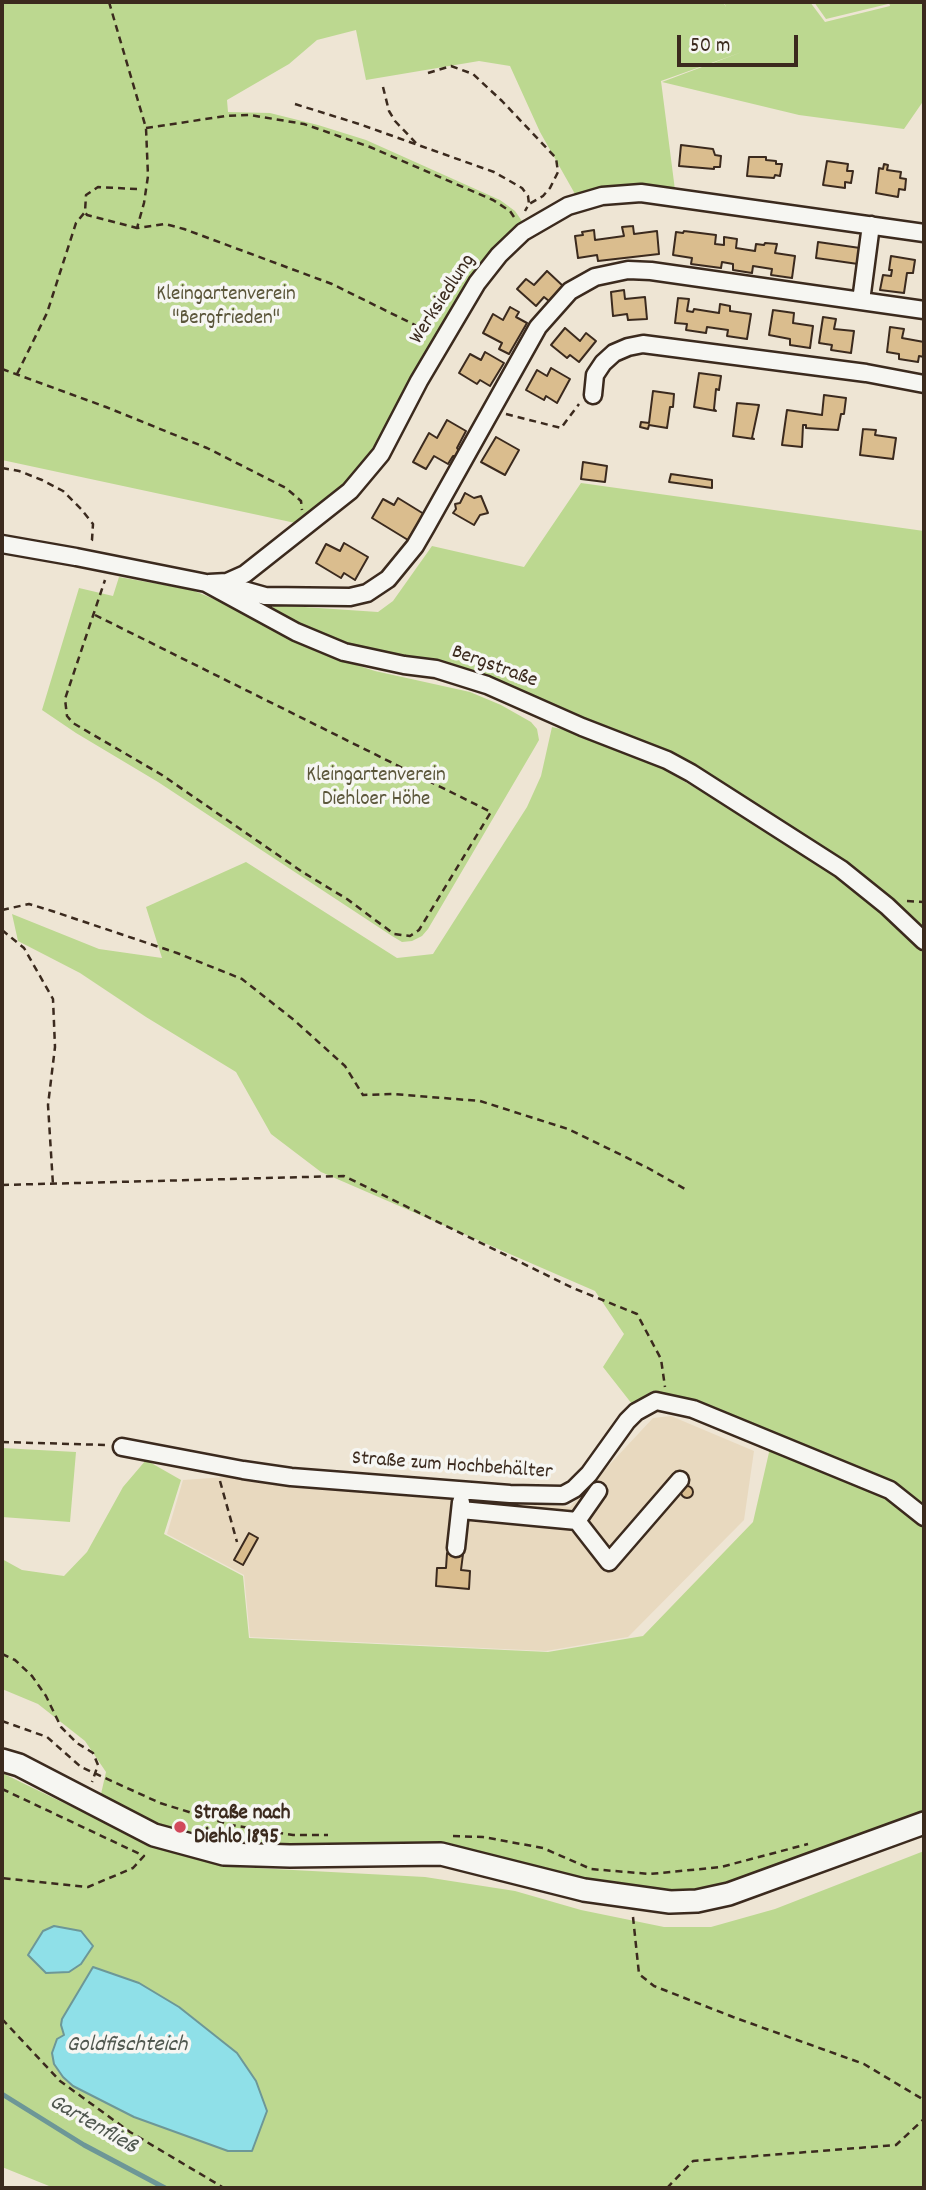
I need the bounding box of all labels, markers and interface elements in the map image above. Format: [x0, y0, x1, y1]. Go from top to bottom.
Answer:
scale bar [681, 21, 802, 65]
text: 50 m [690, 32, 730, 62]
street label: Werksiedlung [406, 250, 482, 350]
park label: Kleingartenverein "Bergfrieden" [156, 283, 296, 333]
street label: Bergstraße [448, 641, 540, 695]
park label: Kleingartenverein Diehloer Höhe [306, 764, 446, 814]
street label: Straße zum Hochbehälter [351, 1447, 553, 1487]
place label: Straße nach Diehlo 1895 [194, 1802, 290, 1852]
marker: Straße nach Diehlo 1895 [172, 1819, 188, 1835]
water label: Goldfischteich [67, 2033, 187, 2061]
water label: Gartenfließ [43, 2090, 141, 2162]

